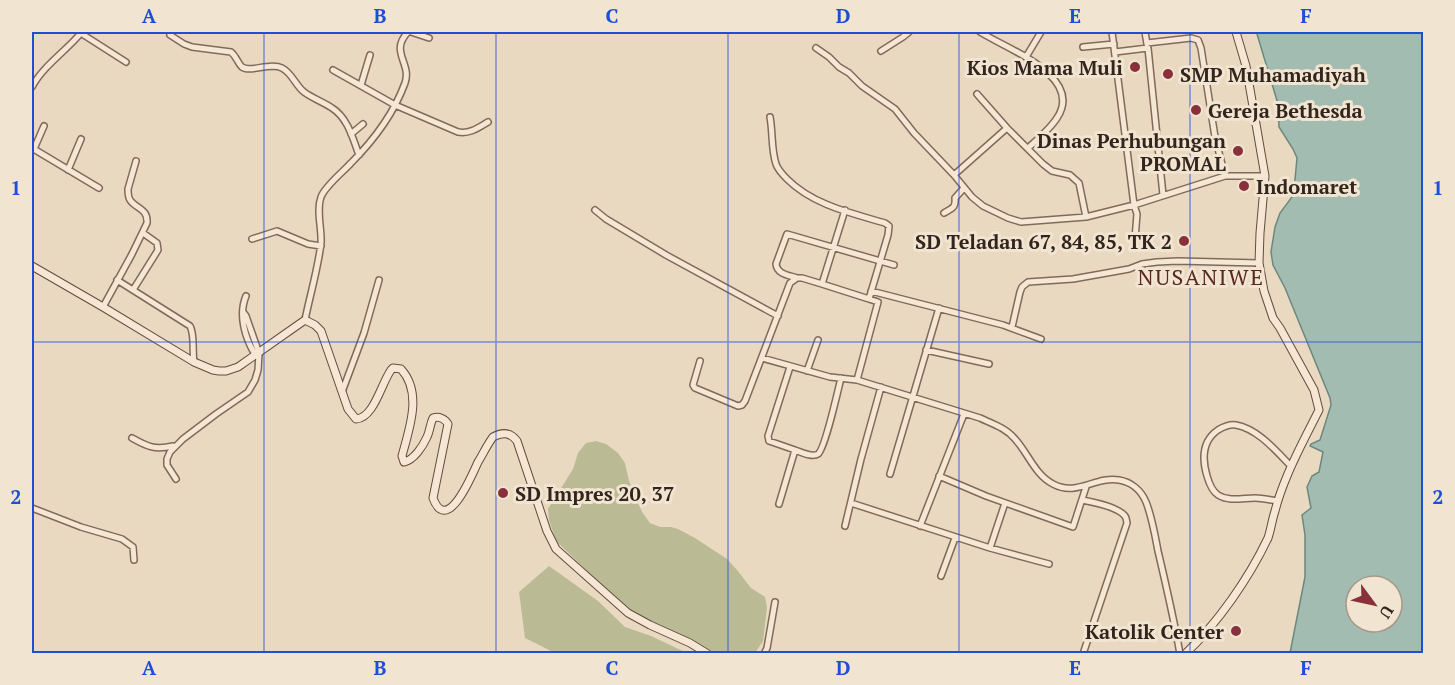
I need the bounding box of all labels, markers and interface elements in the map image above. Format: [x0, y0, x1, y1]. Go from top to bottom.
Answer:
text: A [142, 2, 157, 29]
text: B [374, 2, 387, 29]
text: C [605, 2, 619, 29]
text: D [836, 2, 850, 29]
text: E [1069, 2, 1081, 29]
text: F [1300, 2, 1312, 29]
place label: Kios Mama Muli [967, 54, 1123, 81]
marker: Kios Mama Muli [1128, 60, 1142, 74]
place label: SMP Muhamadiyah [1180, 61, 1366, 88]
marker: SMP Muhamadiyah [1161, 67, 1175, 81]
place label: Gereja Bethesda [1208, 97, 1363, 124]
marker: Gereja Bethesda [1189, 103, 1203, 117]
place label: Dinas Perhubungan PROMAL [1037, 127, 1226, 177]
marker: Dinas Perhubungan PROMAL [1231, 144, 1245, 158]
place label: Indomaret [1256, 173, 1357, 200]
text: 1 [10, 174, 22, 201]
text: 1 [1432, 174, 1444, 201]
marker: Indomaret [1237, 179, 1251, 193]
place label: SD Teladan 67, 84, 85, TK 2 [915, 228, 1172, 255]
marker: SD Teladan 67, 84, 85, TK 2 [1177, 234, 1191, 248]
district label: NUSANIWE [1138, 262, 1264, 291]
place label: SD Impres 20, 37 [515, 480, 674, 507]
text: 2 [10, 483, 22, 510]
text: 2 [1432, 483, 1444, 510]
marker: SD Impres 20, 37 [496, 486, 510, 500]
north arrow [1344, 574, 1404, 634]
text: U [1374, 601, 1399, 623]
place label: Katolik Center [1085, 618, 1224, 645]
marker: Katolik Center [1229, 624, 1243, 638]
text: A [142, 654, 157, 681]
text: B [374, 654, 387, 681]
text: C [605, 654, 619, 681]
text: D [836, 654, 850, 681]
text: E [1069, 654, 1081, 681]
text: F [1300, 654, 1312, 681]

